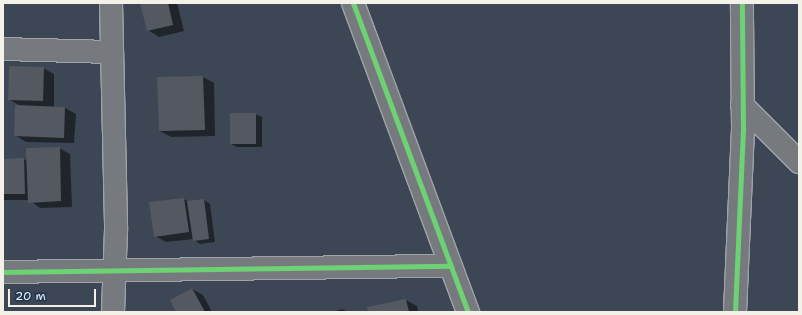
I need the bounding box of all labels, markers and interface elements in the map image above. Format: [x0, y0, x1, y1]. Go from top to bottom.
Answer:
scale bar [10, 281, 98, 307]
text: 20 m [15, 288, 46, 304]

